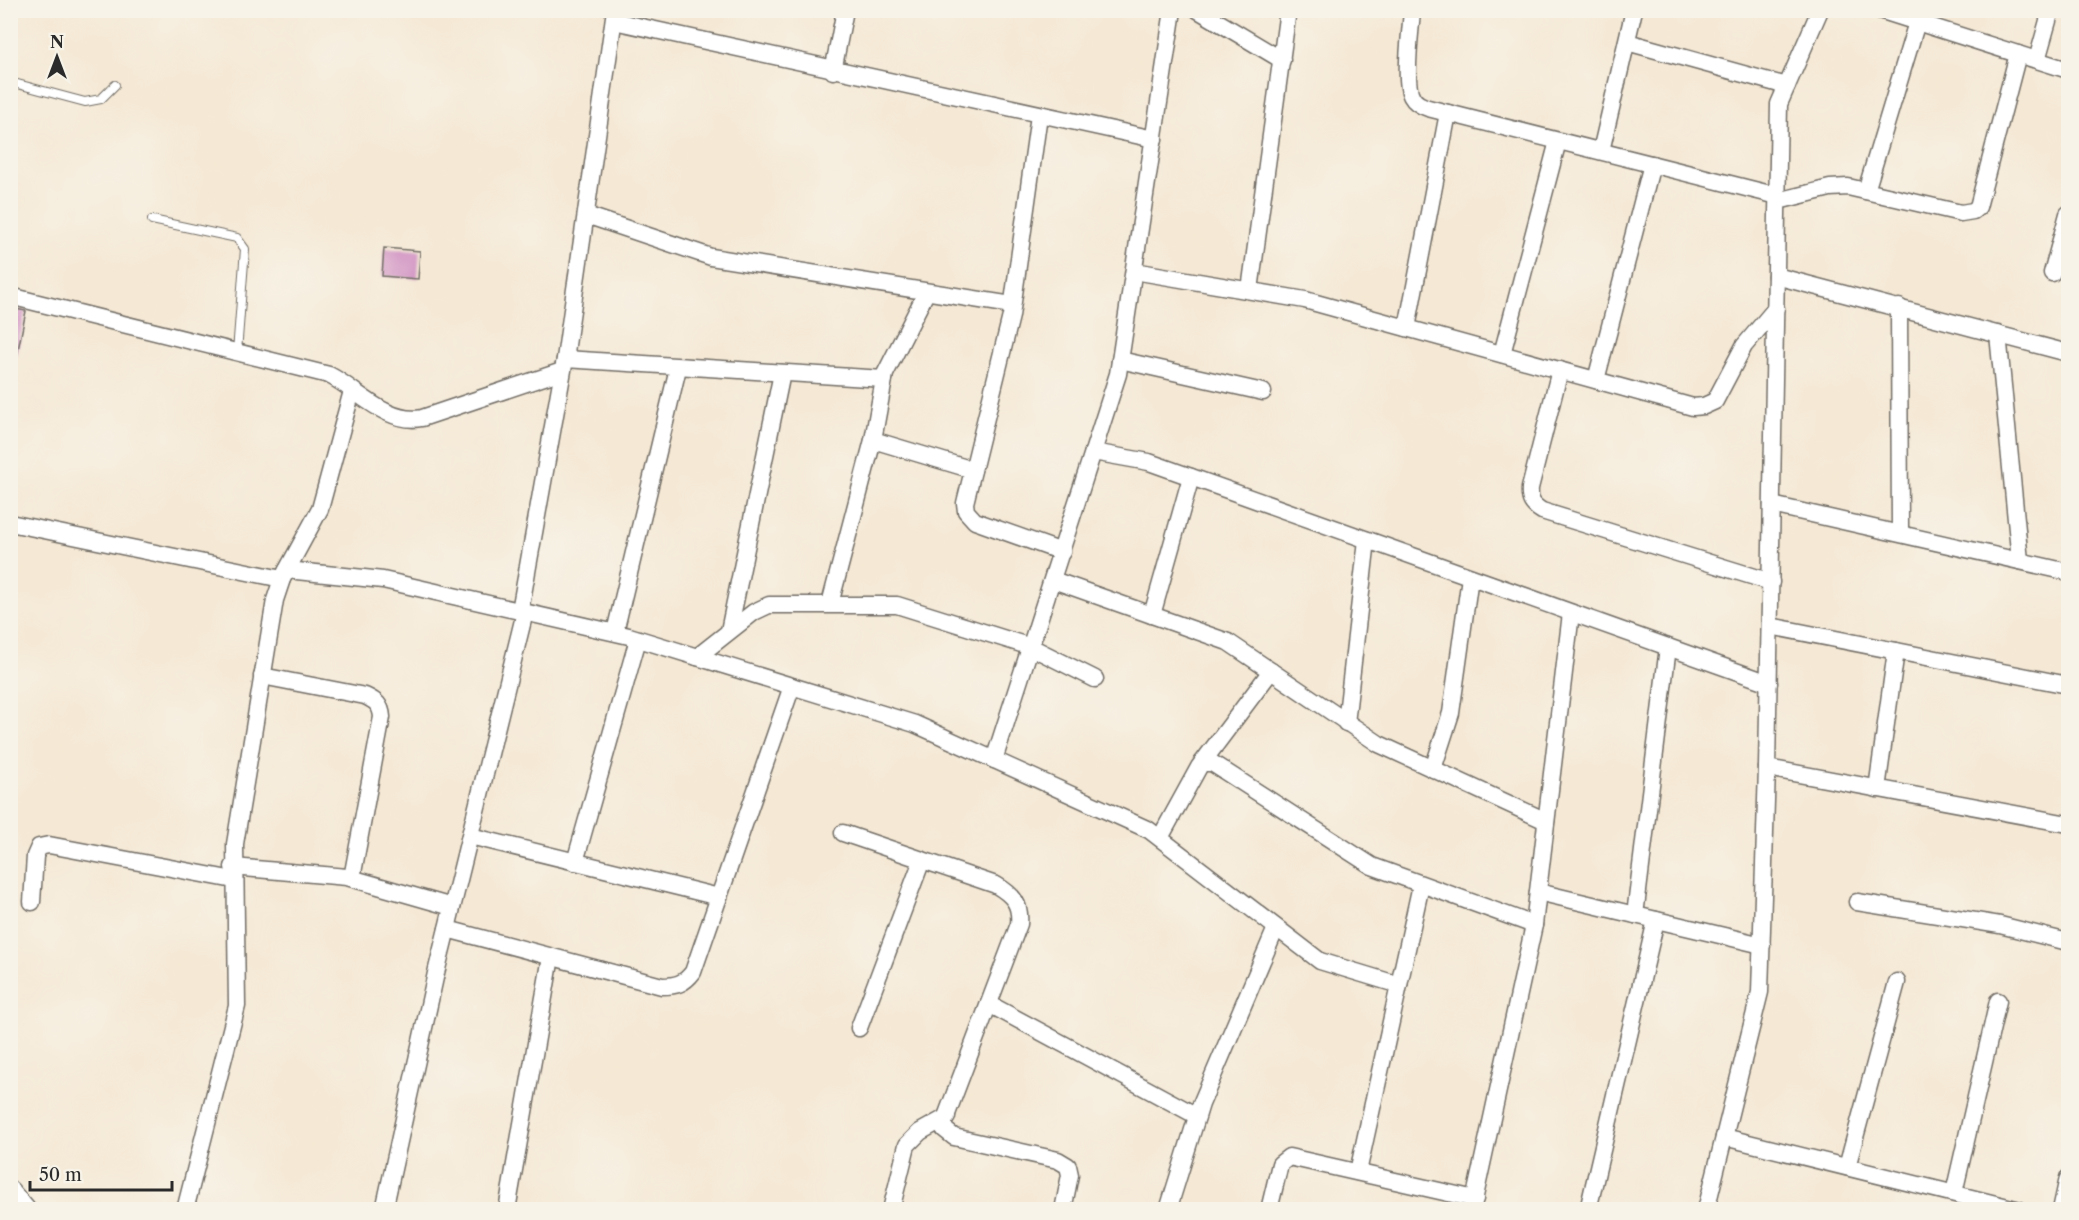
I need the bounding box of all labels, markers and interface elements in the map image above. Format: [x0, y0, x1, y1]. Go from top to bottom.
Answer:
north arrow [27, 27, 87, 87]
text: N [50, 32, 64, 52]
scale bar [30, 1154, 172, 1192]
text: 50 m [39, 1164, 82, 1186]

